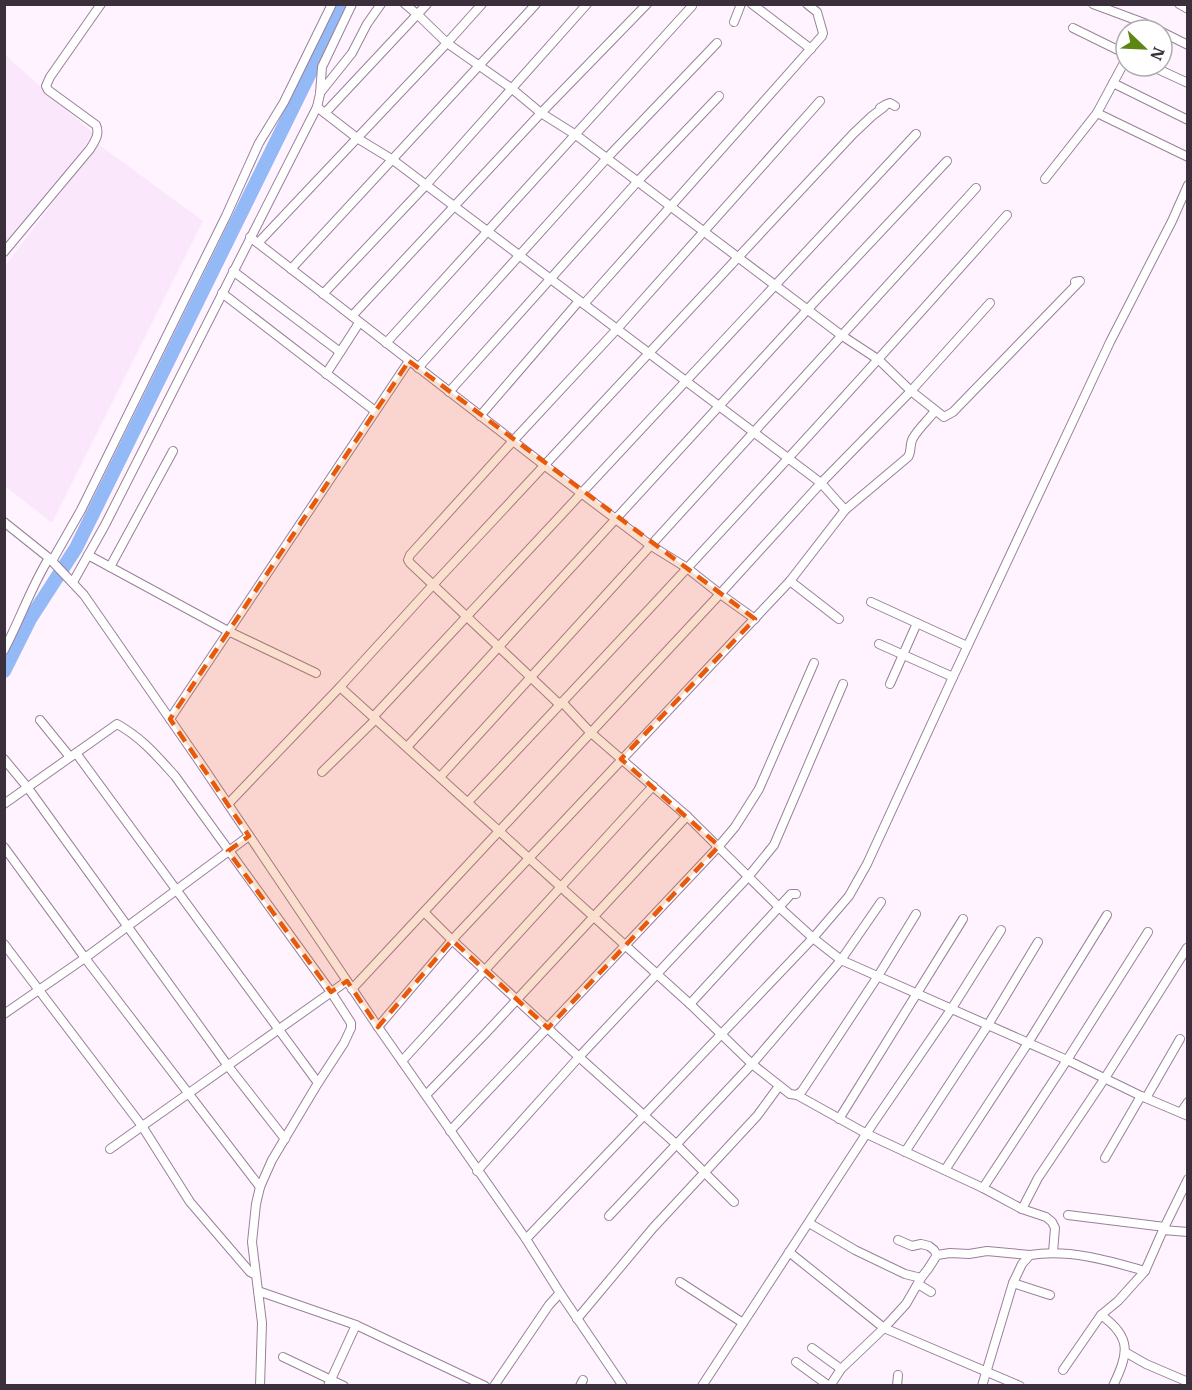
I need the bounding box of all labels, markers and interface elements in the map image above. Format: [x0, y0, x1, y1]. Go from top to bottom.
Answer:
north arrow [1114, 18, 1174, 78]
text: N [1146, 44, 1169, 64]

